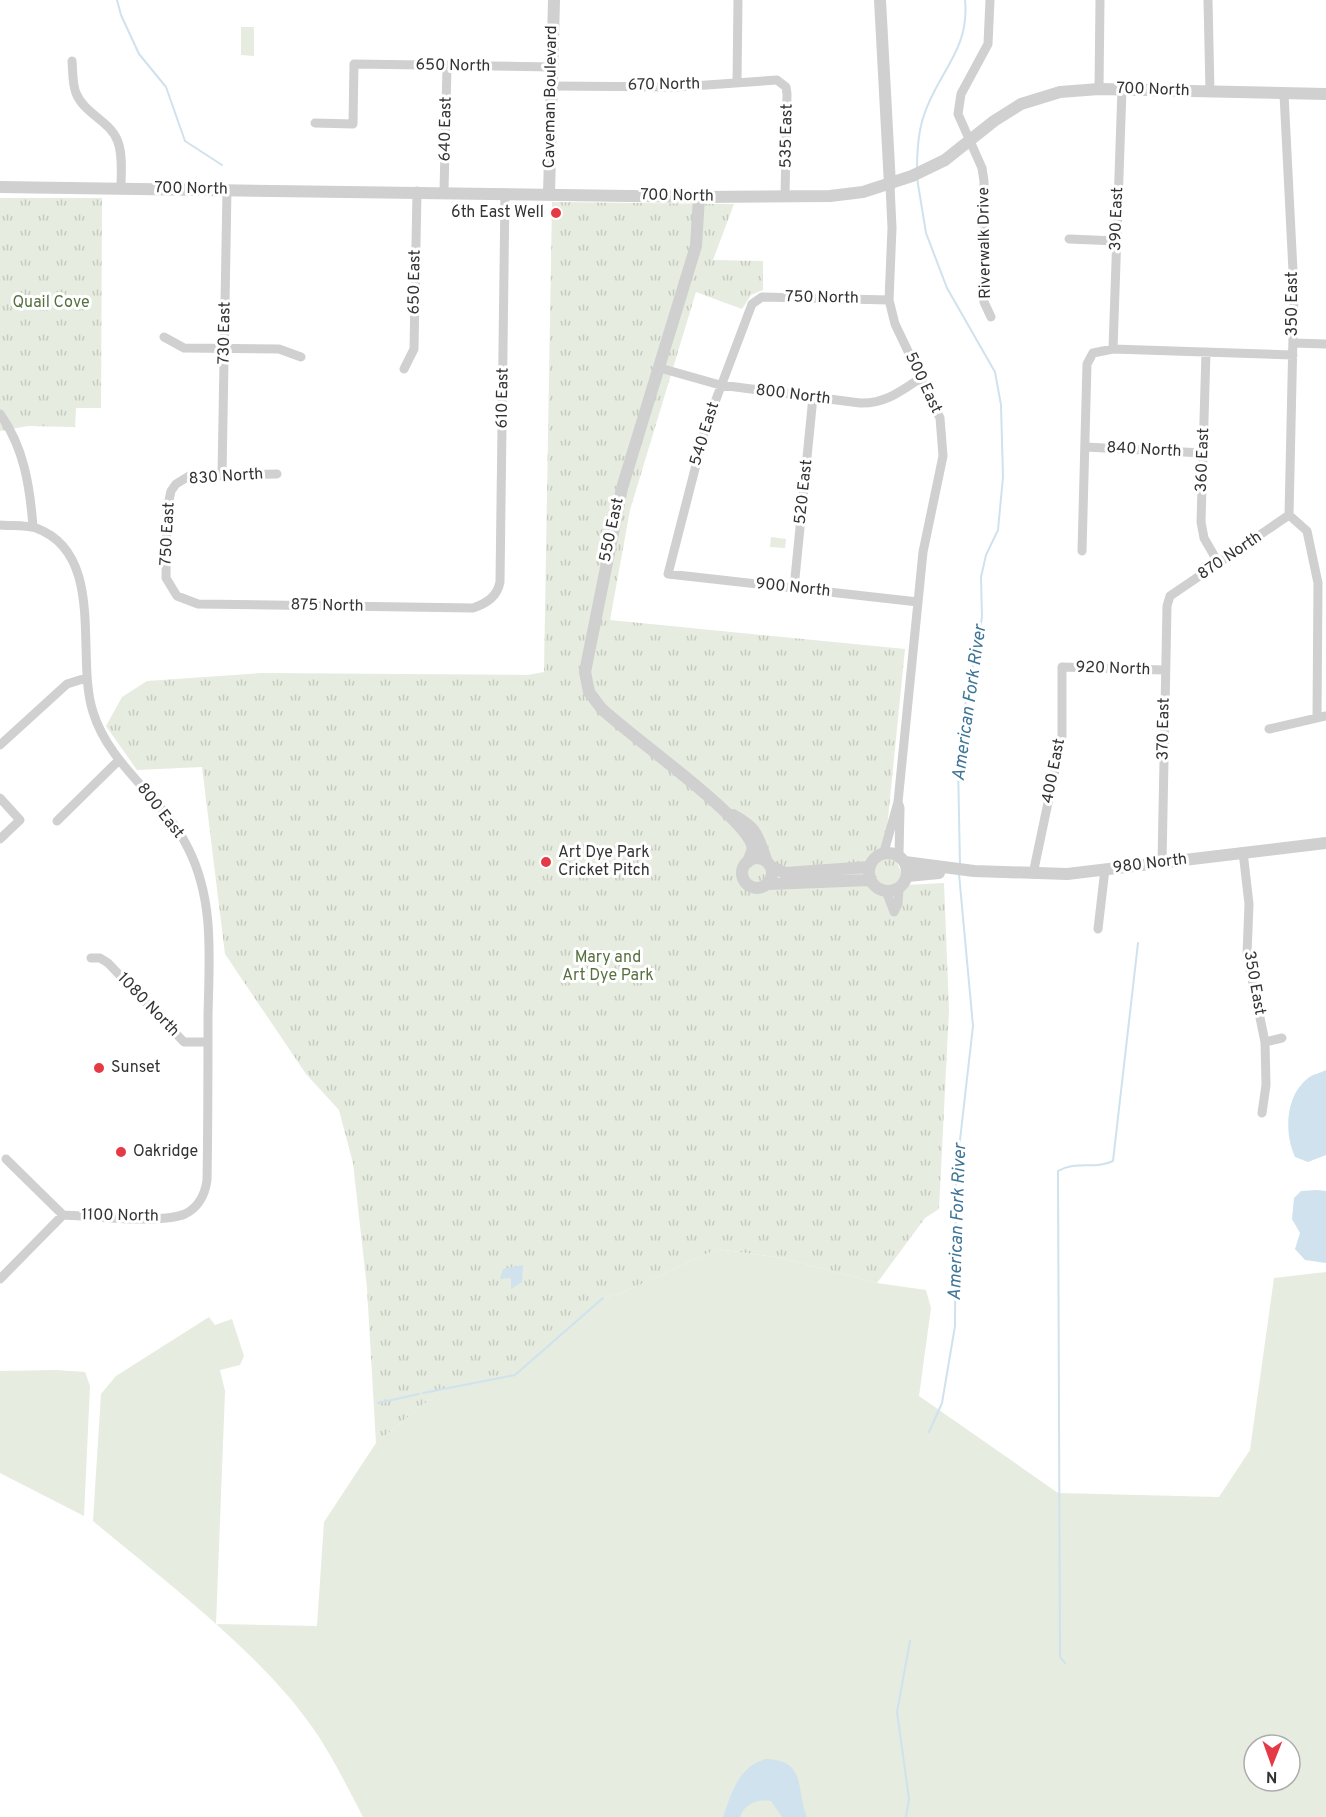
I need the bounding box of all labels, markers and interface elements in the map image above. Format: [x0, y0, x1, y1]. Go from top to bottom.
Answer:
street label: Caveman Boulevard [540, 25, 562, 169]
street label: 650 North [415, 55, 491, 77]
street label: 670 North [628, 74, 700, 96]
street label: 700 North [1116, 79, 1190, 101]
street label: 640 East [435, 96, 457, 162]
street label: 535 East [776, 104, 798, 168]
street label: 700 North [154, 178, 228, 200]
street label: 700 North [640, 185, 714, 207]
street label: Riverwalk Drive [974, 187, 996, 299]
street label: 390 East [1106, 187, 1128, 251]
place label: 6th East Well [451, 203, 544, 223]
marker: 6th East Well [549, 206, 563, 220]
street label: 650 East [404, 249, 426, 315]
street label: 350 East [1283, 272, 1303, 336]
street label: 750 North [785, 287, 859, 309]
park label: Quail Cove [12, 293, 90, 313]
street label: 730 East [214, 301, 236, 365]
street label: 500 East [900, 349, 946, 417]
street label: 610 East [492, 367, 514, 429]
street label: 800 North [754, 380, 832, 410]
street label: 540 East [686, 400, 724, 468]
street label: 360 East [1192, 427, 1214, 493]
street label: 840 North [1106, 438, 1182, 462]
street label: 520 East [791, 459, 817, 525]
street label: 830 North [188, 464, 264, 490]
street label: 550 East [595, 496, 629, 564]
street label: 750 East [156, 502, 180, 566]
street label: 870 North [1194, 527, 1266, 585]
street label: 900 North [755, 574, 831, 602]
street label: 875 North [290, 595, 364, 617]
water label: American Fork River [948, 621, 993, 782]
street label: 920 North [1075, 658, 1151, 680]
street label: 370 East [1153, 697, 1175, 761]
street label: 400 East [1038, 737, 1070, 805]
street label: 800 East [132, 779, 188, 843]
place label: Art Dye Park Cricket Pitch [558, 843, 650, 881]
street label: 980 North [1112, 850, 1188, 878]
marker: Art Dye Park Cricket Pitch [539, 855, 553, 869]
park label: Mary and Art Dye Park [562, 948, 654, 986]
street label: 350 East [1239, 949, 1269, 1017]
street label: 1080 North [113, 969, 183, 1041]
place label: Sunset [111, 1058, 161, 1078]
marker: Sunset [92, 1061, 106, 1075]
water label: American Fork River [944, 1141, 972, 1301]
place label: Oakridge [133, 1142, 198, 1162]
marker: Oakridge [114, 1145, 128, 1159]
street label: 1100 North [81, 1205, 159, 1227]
north arrow [1242, 1733, 1302, 1793]
text: N [1266, 1766, 1278, 1786]

